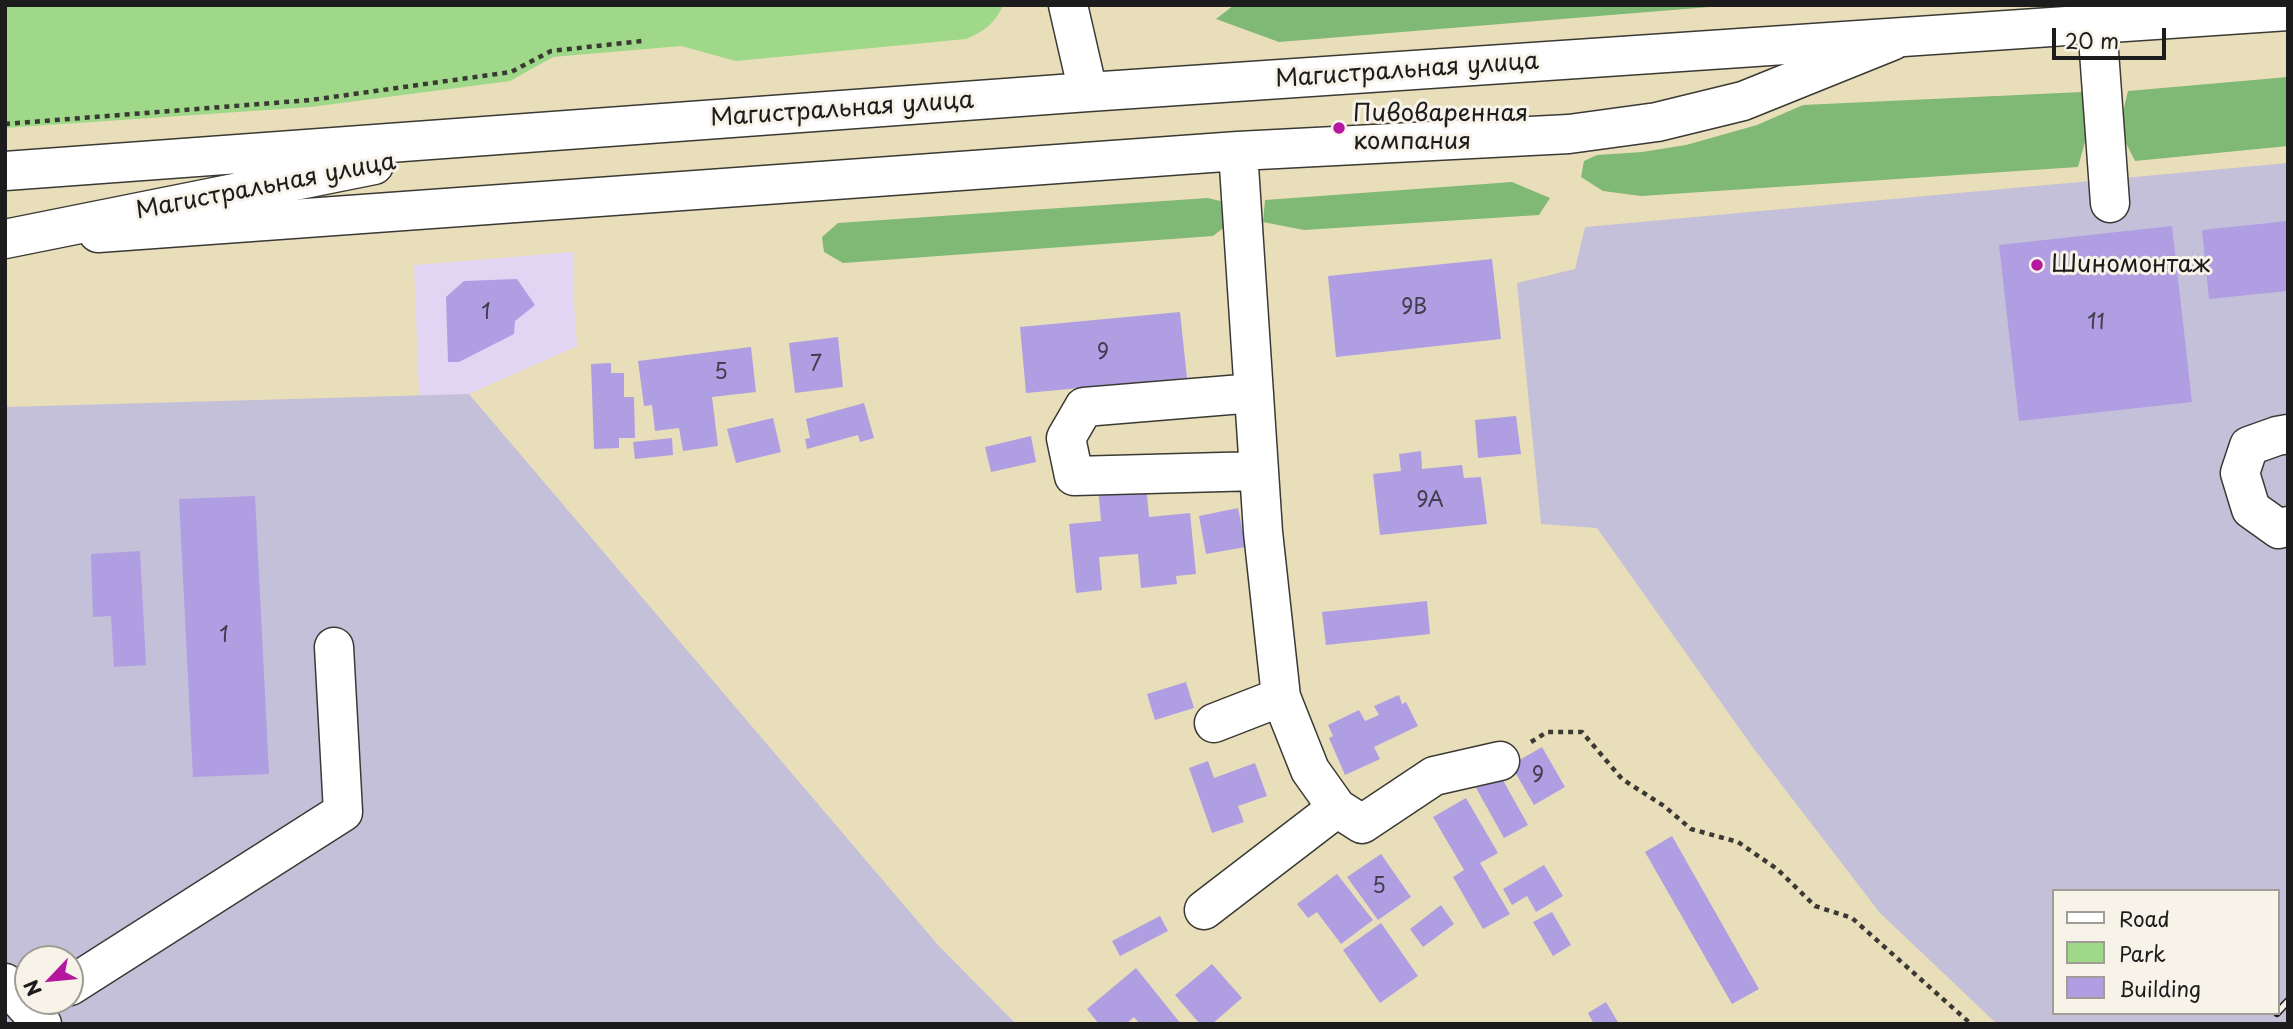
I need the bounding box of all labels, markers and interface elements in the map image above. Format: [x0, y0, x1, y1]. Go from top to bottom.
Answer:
scale bar [2055, 14, 2169, 58]
text: 20 m [2065, 24, 2119, 56]
street label: Магистральная улица [1274, 47, 1540, 95]
street label: Магистральная улица [709, 86, 975, 134]
place label: Пивоваренная компания [1353, 100, 1528, 156]
marker: Пивоваренная компания [1331, 120, 1347, 136]
street label: Магистральная улица [134, 148, 398, 226]
place label: Шиномонтаж [2051, 251, 2210, 279]
marker: Шиномонтаж [2029, 257, 2045, 273]
house number: 9В [1401, 295, 1427, 321]
house number: 1 [481, 300, 491, 326]
house number: 11 [2087, 310, 2105, 336]
house number: 9 [1097, 340, 1109, 366]
house number: 7 [810, 352, 822, 378]
house number: 5 [714, 360, 728, 386]
house number: 9А [1416, 488, 1444, 514]
house number: 1 [219, 623, 229, 649]
house number: 9 [1532, 763, 1544, 789]
house number: 5 [1372, 874, 1386, 900]
legend [2052, 889, 2279, 1015]
text: Road [2119, 902, 2170, 934]
text: Park [2119, 937, 2166, 969]
north arrow [14, 945, 84, 1015]
text: Building [2119, 972, 2201, 1004]
text: N [16, 975, 48, 1001]

